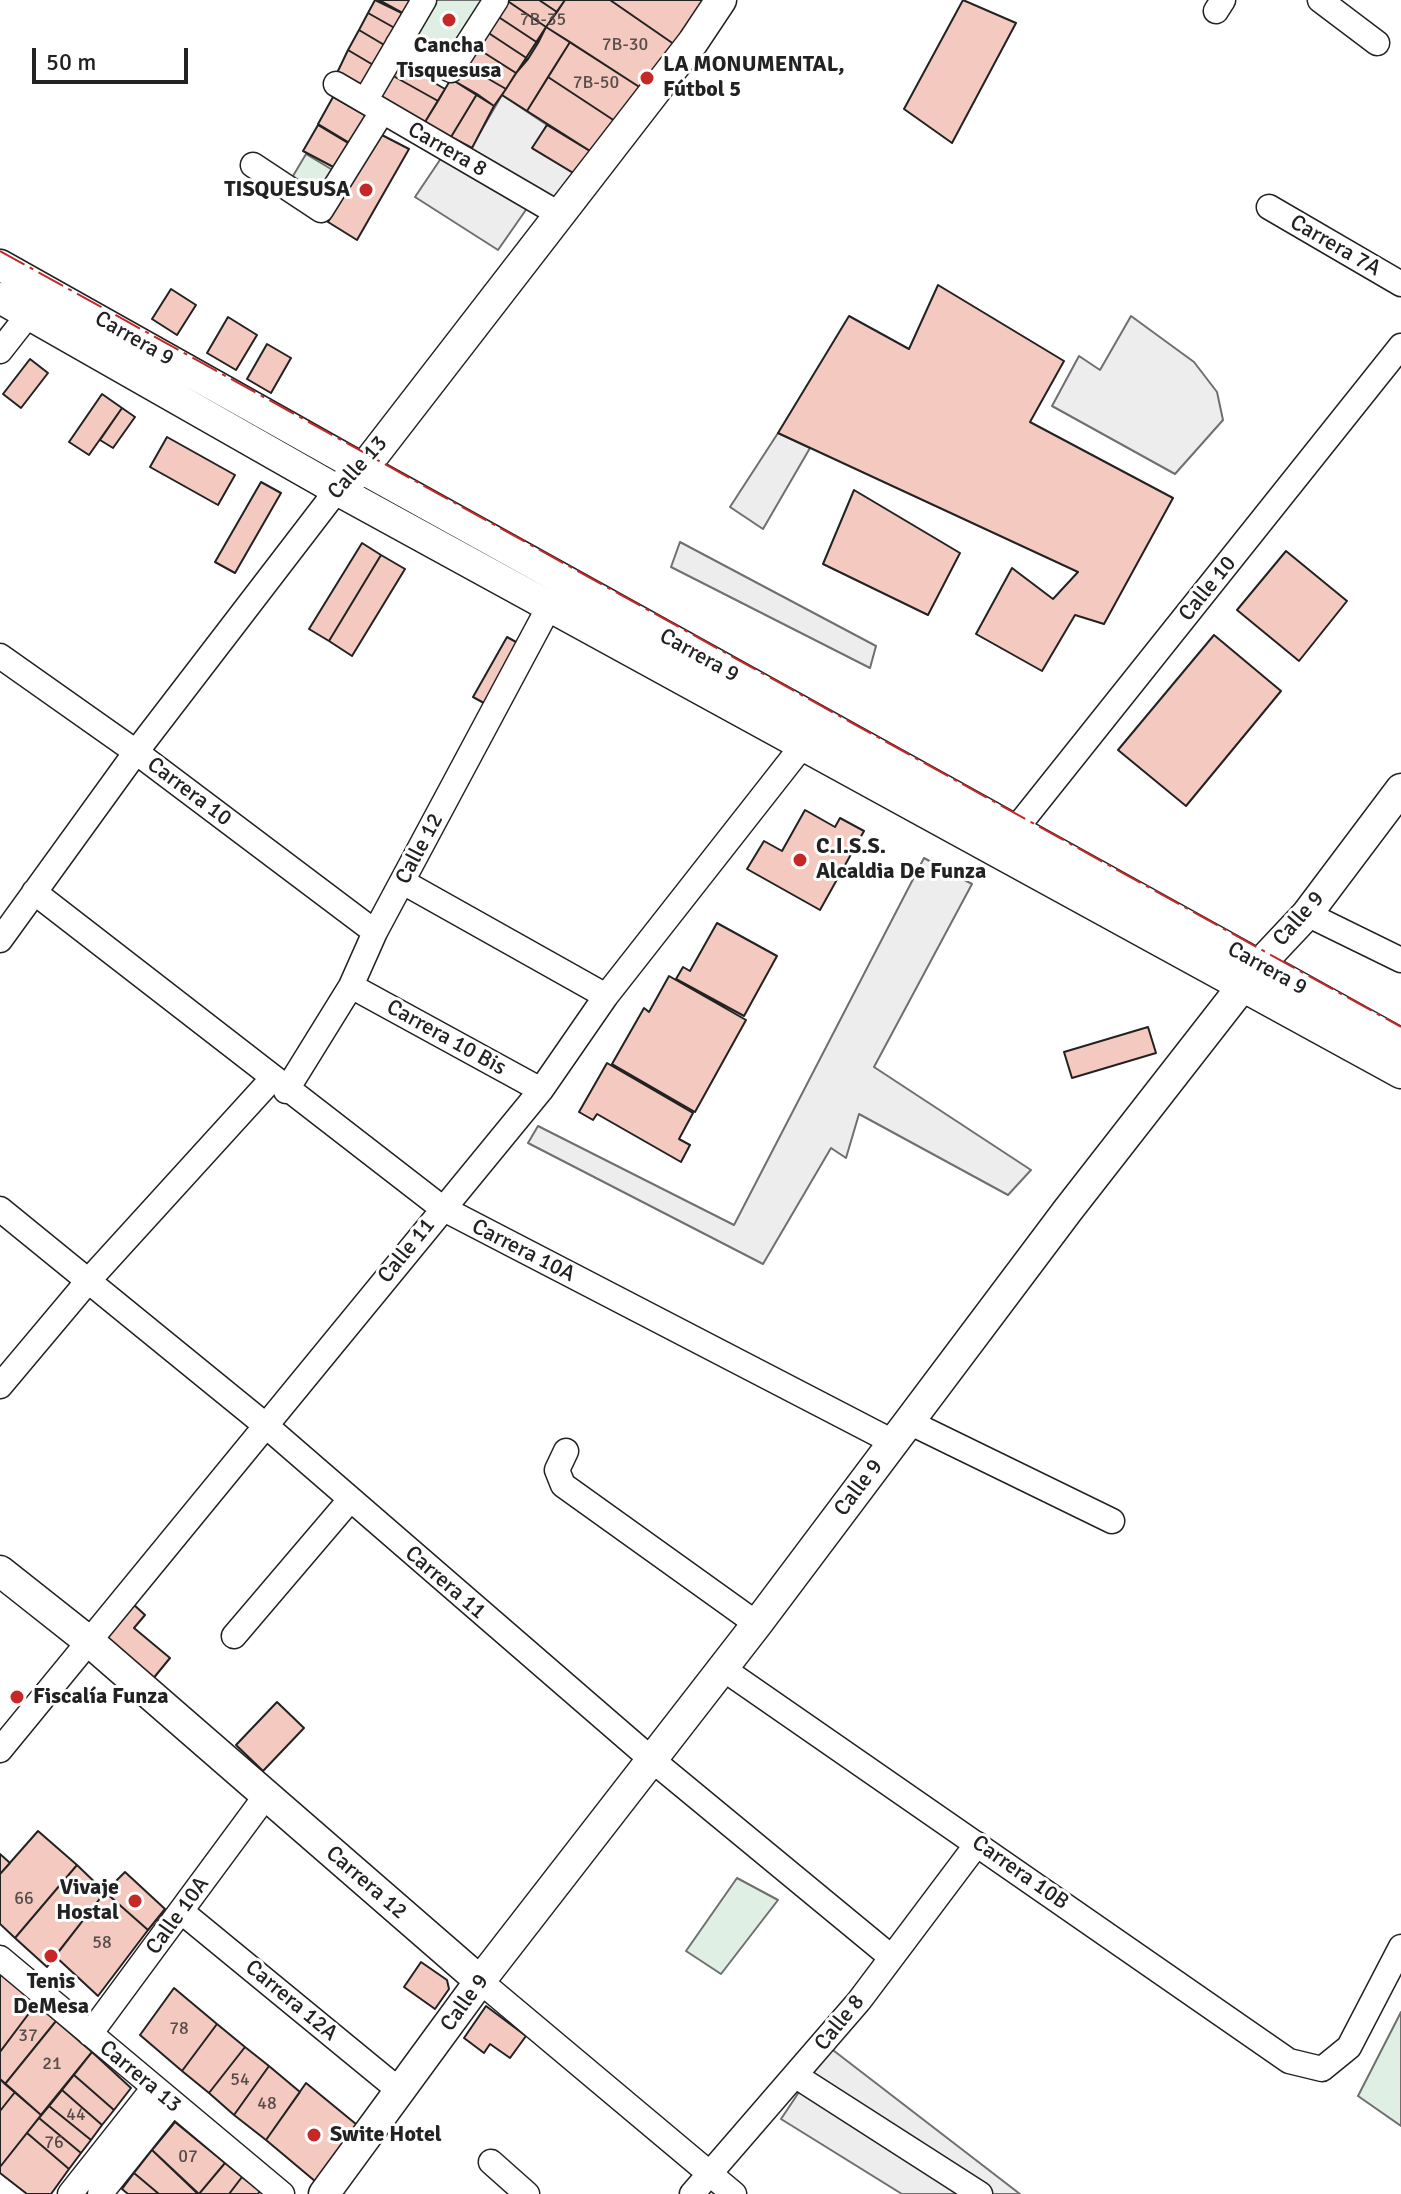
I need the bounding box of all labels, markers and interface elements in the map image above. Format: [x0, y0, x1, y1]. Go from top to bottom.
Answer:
house number: 7B-35 [520, 9, 566, 31]
marker: Cancha Tisquesusa [440, 11, 458, 29]
scale bar [36, 32, 192, 82]
place label: Cancha Tisquesusa [396, 33, 502, 84]
house number: 7B-30 [602, 34, 648, 56]
text: 50 m [46, 47, 96, 77]
place label: LA MONUMENTAL, Fútbol 5 [663, 52, 845, 104]
marker: LA MONUMENTAL, Fútbol 5 [638, 69, 656, 87]
house number: 7B-50 [573, 72, 619, 94]
street label: Carrera 8 [403, 117, 491, 183]
place label: TISQUESUSA [224, 177, 350, 203]
marker: TISQUESUSA [357, 181, 375, 199]
street label: Carrera 7A [1285, 209, 1385, 283]
street label: Carrera 9 [90, 306, 178, 372]
street label: Calle 13 [323, 431, 393, 505]
street label: Calle 10 [1174, 551, 1242, 627]
street label: Carrera 9 [655, 623, 743, 689]
street label: Carrera 10 [142, 752, 236, 832]
street label: Calle 12 [390, 809, 450, 889]
place label: C.I.S.S. Alcaldia De Funza [816, 834, 986, 886]
marker: C.I.S.S. Alcaldia De Funza [791, 851, 809, 869]
street label: Calle 9 [1268, 886, 1330, 952]
street label: Carrera 9 [1223, 936, 1311, 1002]
street label: Carrera 10 Bis [382, 994, 510, 1082]
street label: Calle 11 [373, 1213, 441, 1289]
street label: Carrera 10A [467, 1214, 579, 1288]
street label: Calle 9 [829, 1454, 889, 1522]
street label: Carrera 11 [399, 1541, 491, 1625]
place label: Fiscalía Funza [33, 1684, 168, 1710]
marker: Fiscalía Funza [8, 1688, 26, 1706]
street label: Carrera 10B [967, 1830, 1073, 1916]
street label: Carrera 12 [320, 1841, 412, 1925]
street label: Calle 10A [141, 1872, 215, 1960]
place label: Vivaje Hostal [56, 1875, 119, 1926]
house number: 66 [14, 1888, 34, 1910]
marker: Vivaje Hostal [126, 1892, 144, 1910]
house number: 58 [92, 1932, 112, 1954]
marker: Tenis DeMesa [42, 1947, 60, 1965]
street label: Carrera 12A [240, 1955, 342, 2047]
place label: Tenis DeMesa [13, 1969, 89, 2020]
street label: Calle 9 [435, 1969, 495, 2037]
street label: Calle 8 [809, 1990, 871, 2056]
house number: 78 [169, 2018, 189, 2040]
house number: 37 [18, 2025, 38, 2047]
street label: Carrera 13 [94, 2035, 186, 2119]
house number: 21 [42, 2053, 62, 2075]
house number: 54 [230, 2069, 250, 2091]
house number: 48 [257, 2093, 277, 2115]
house number: 44 [66, 2104, 86, 2126]
place label: Swite Hotel [330, 2122, 442, 2148]
marker: Swite Hotel [305, 2126, 323, 2144]
house number: 76 [44, 2132, 64, 2154]
house number: 07 [178, 2146, 198, 2168]

